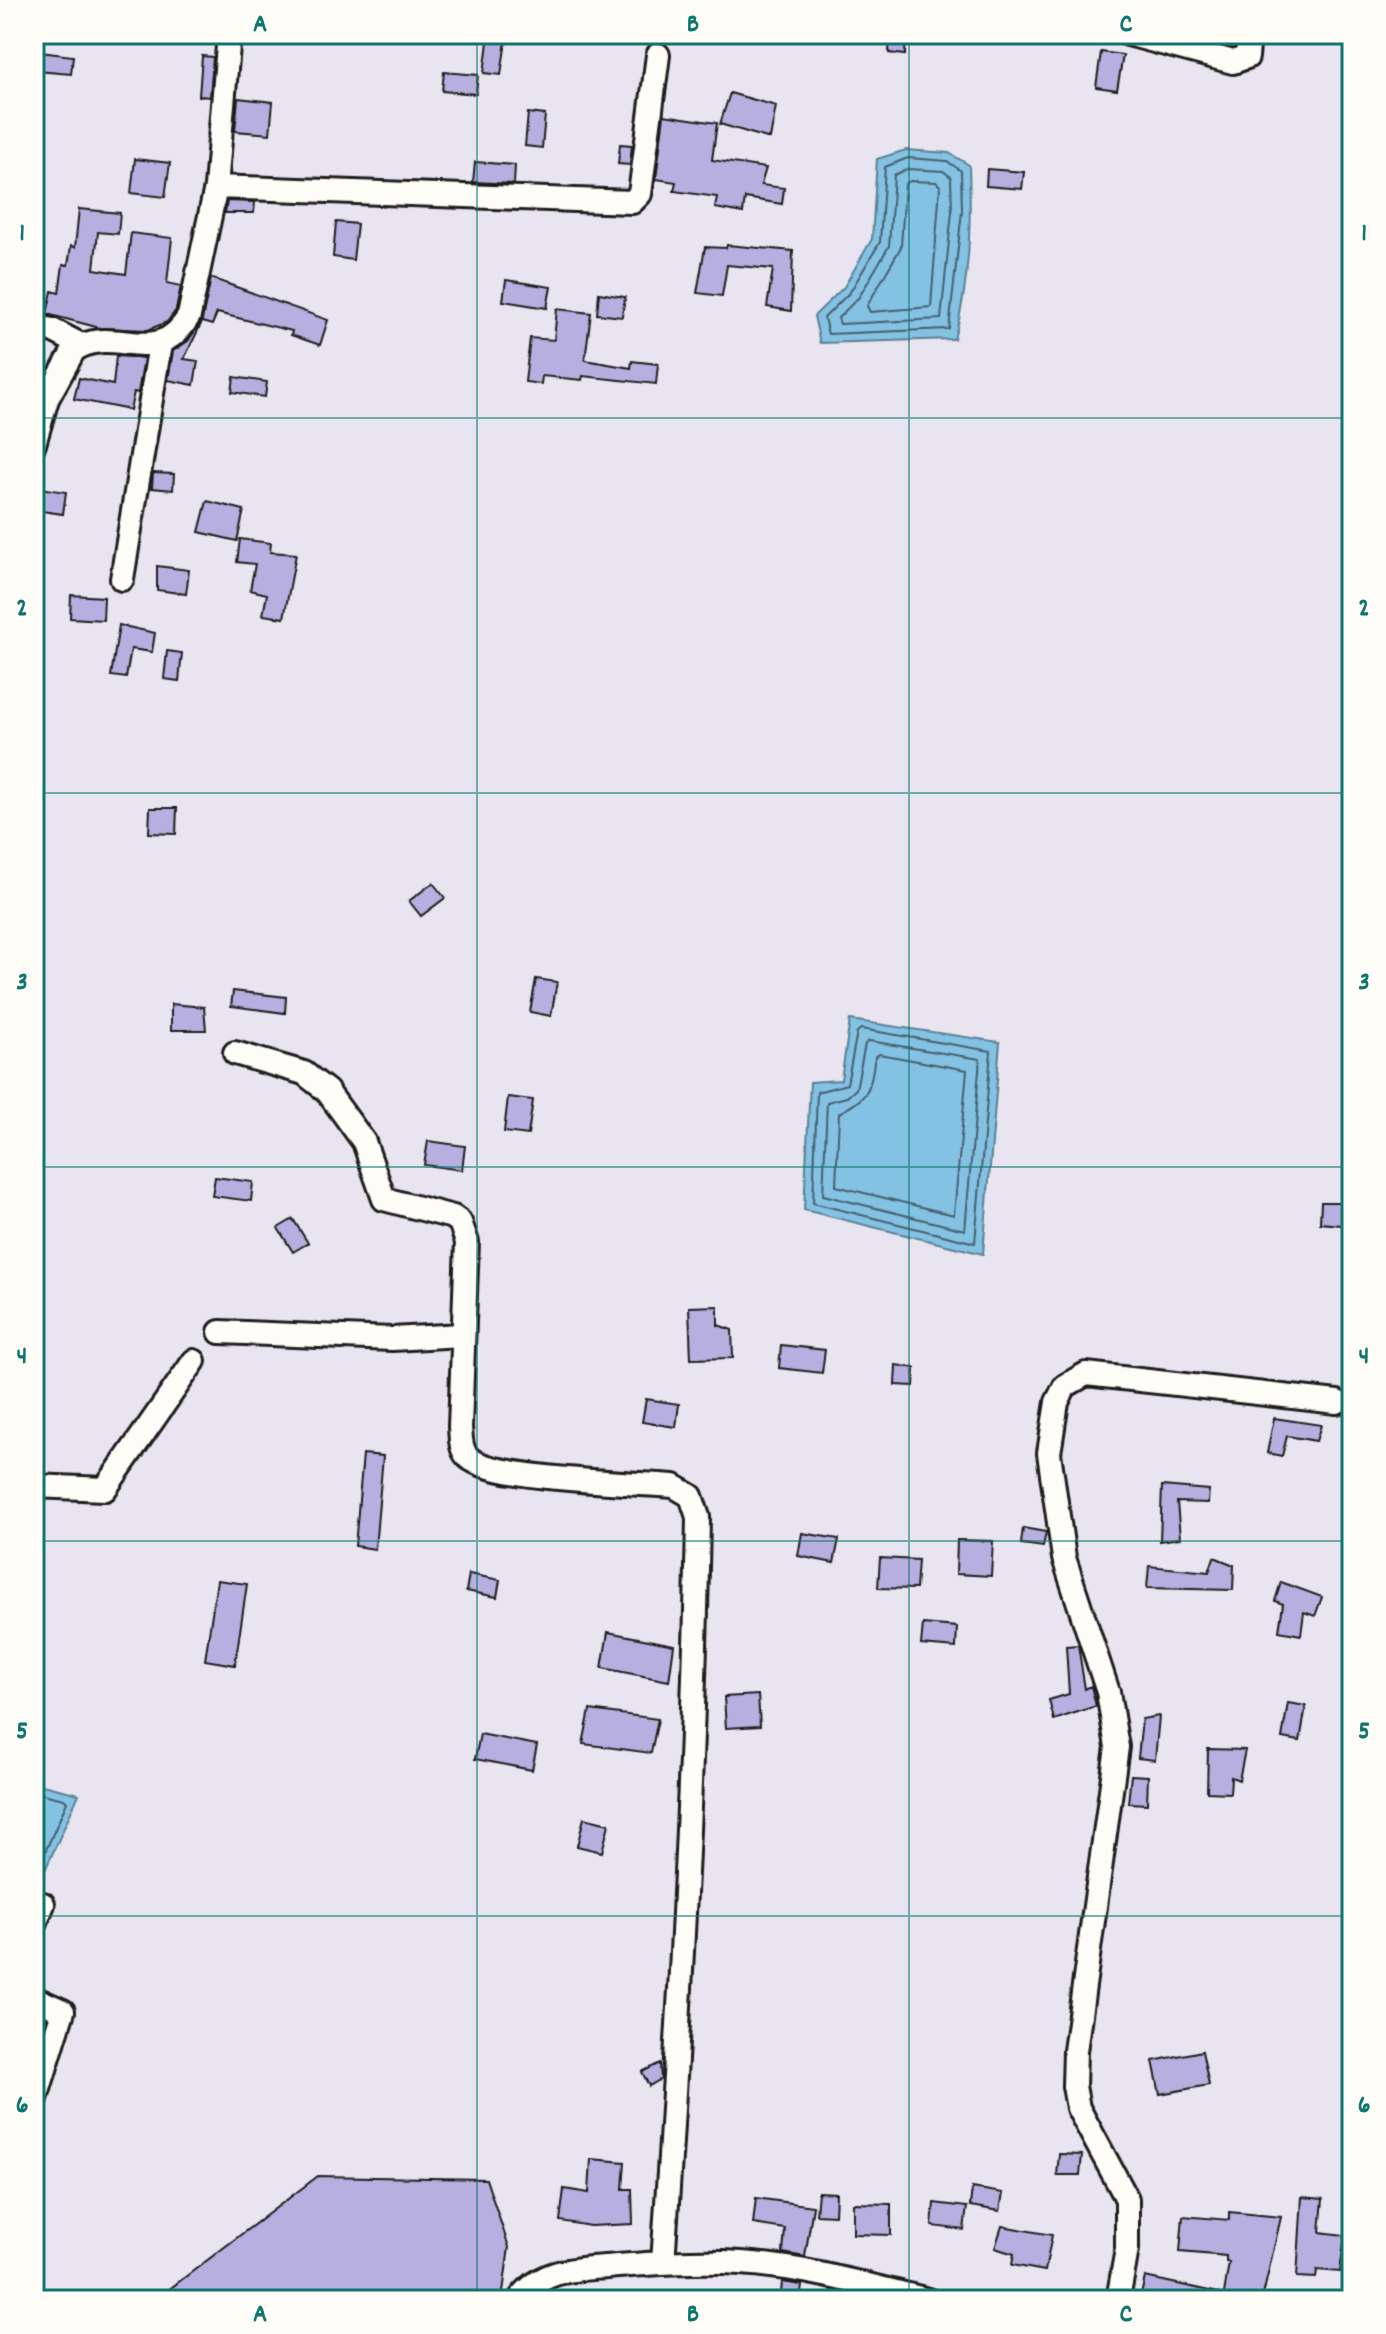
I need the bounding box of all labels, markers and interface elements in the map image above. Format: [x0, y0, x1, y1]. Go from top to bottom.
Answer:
text: A [253, 7, 267, 44]
text: B [687, 7, 699, 44]
text: C [1120, 7, 1133, 44]
text: 1 [19, 216, 25, 253]
text: 1 [1361, 216, 1367, 253]
text: 2 [16, 591, 28, 628]
text: 2 [1358, 591, 1370, 628]
text: 3 [16, 965, 28, 1002]
text: 3 [1358, 965, 1370, 1002]
text: 4 [17, 1339, 27, 1376]
text: 4 [1359, 1339, 1369, 1376]
text: 5 [16, 1714, 28, 1751]
text: 5 [1358, 1714, 1370, 1751]
text: 6 [16, 2088, 28, 2125]
text: 6 [1358, 2088, 1370, 2125]
text: A [253, 2297, 267, 2334]
text: B [687, 2297, 699, 2334]
text: C [1120, 2297, 1133, 2334]

